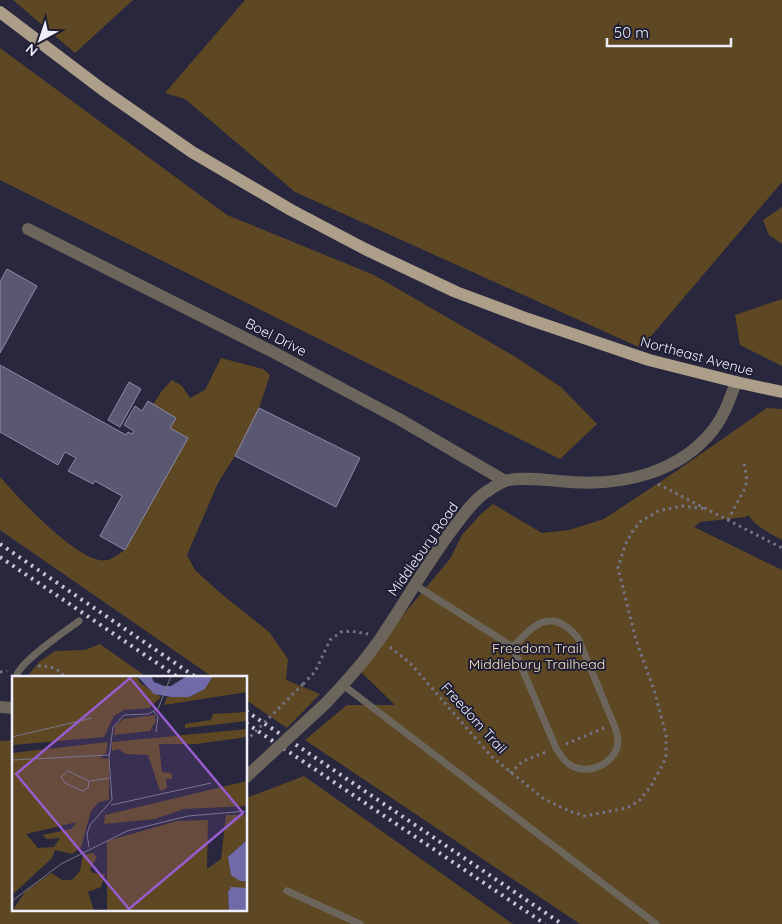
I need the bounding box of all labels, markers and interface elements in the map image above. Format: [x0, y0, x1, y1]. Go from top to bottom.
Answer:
north arrow [15, 15, 65, 65]
scale bar [607, 15, 731, 47]
text: 50 m [614, 23, 649, 42]
text: N [22, 40, 41, 60]
street label: Boel Drive [242, 314, 310, 360]
street label: Northeast Avenue [639, 332, 756, 380]
street label: Middlebury Road [384, 498, 462, 600]
park label: Freedom Trail Middlebury Trailhead [469, 639, 605, 673]
inset map [12, 676, 248, 912]
street label: Freedom Trail [437, 679, 511, 757]

